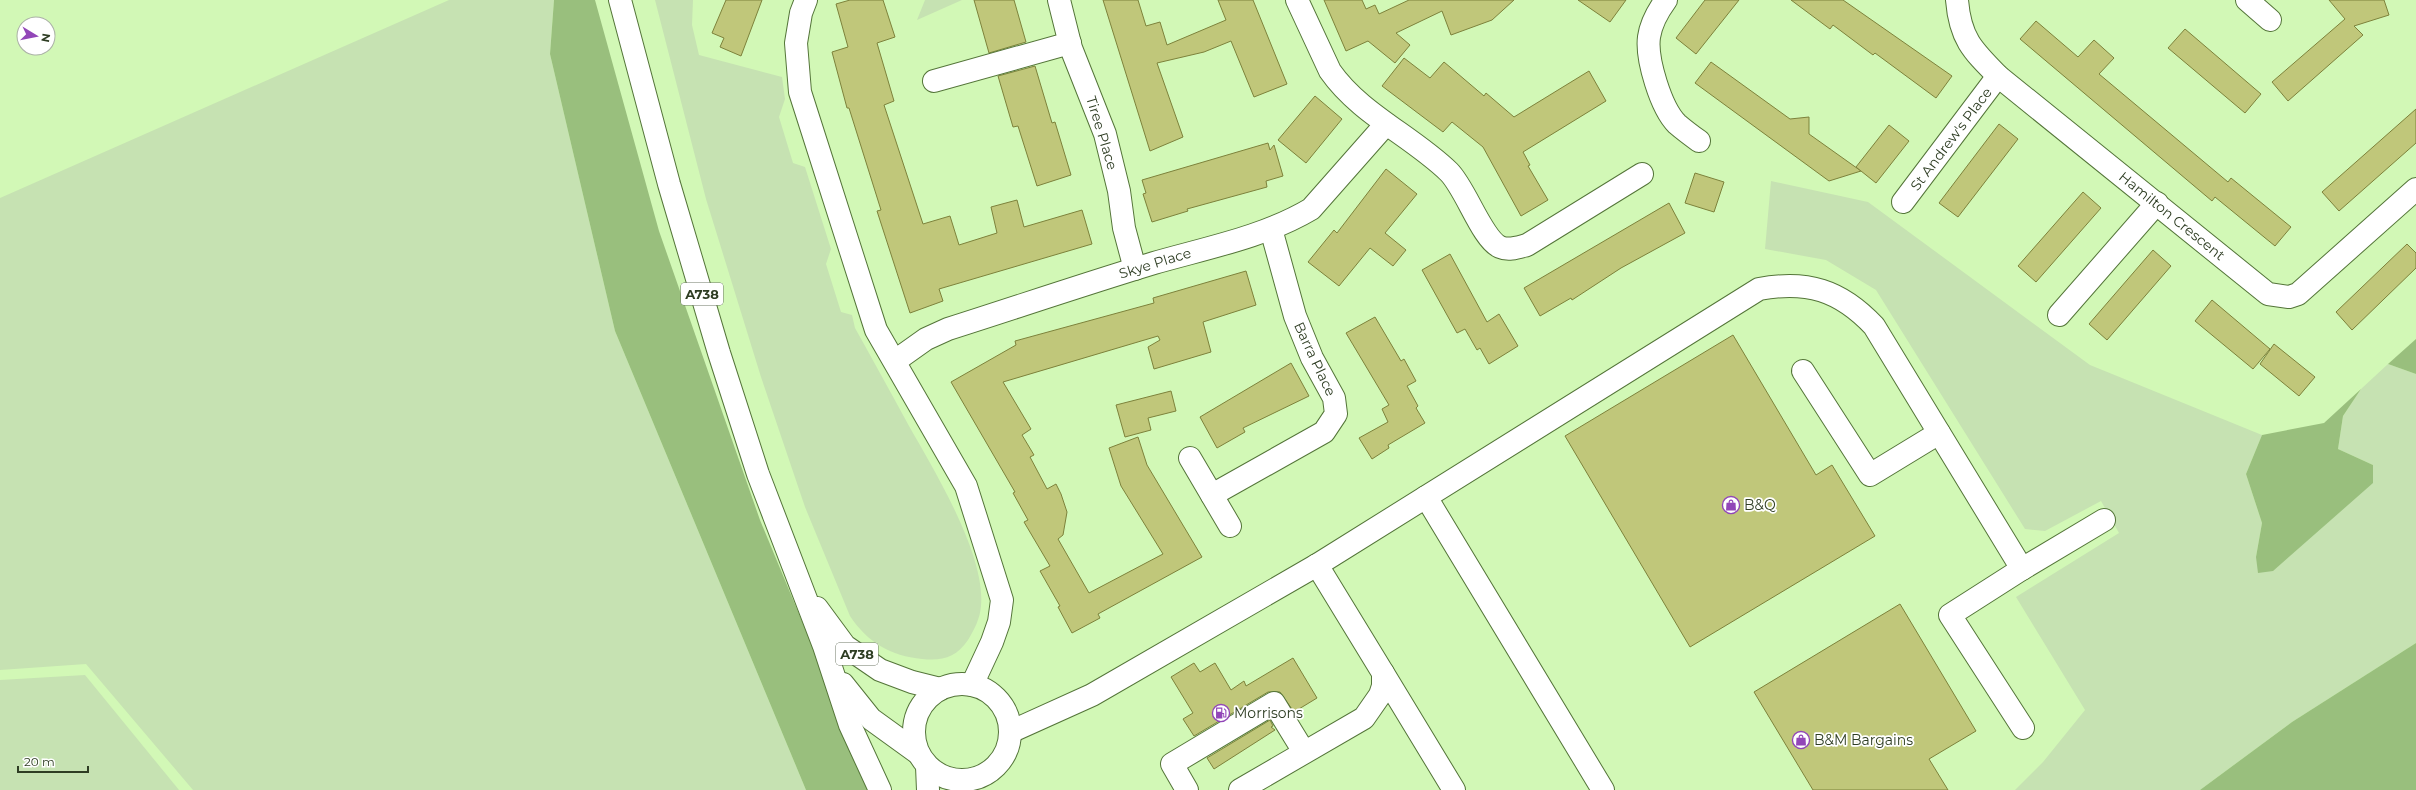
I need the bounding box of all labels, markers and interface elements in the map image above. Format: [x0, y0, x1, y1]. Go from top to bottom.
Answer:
north arrow [16, 16, 56, 56]
text: N [38, 32, 54, 43]
street label: St Andrew's Place [1906, 84, 1996, 194]
street label: Tiree Place [1082, 94, 1122, 172]
street label: Hamilton Crescent [2115, 168, 2229, 264]
street label: Skye Place [1117, 244, 1193, 282]
road number: A738 [681, 283, 723, 305]
street label: Barra Place [1290, 319, 1340, 399]
shop icon: B&Q [1721, 495, 1741, 515]
place label: B&Q [1744, 496, 1776, 514]
road number: A738 [836, 643, 878, 665]
fuel station icon: Morrisons [1211, 703, 1231, 723]
place label: Morrisons [1234, 704, 1303, 722]
shop icon: B&M Bargains [1791, 730, 1811, 750]
place label: B&M Bargains [1814, 731, 1913, 749]
scale bar [18, 748, 88, 774]
text: 20 m [24, 754, 55, 769]

